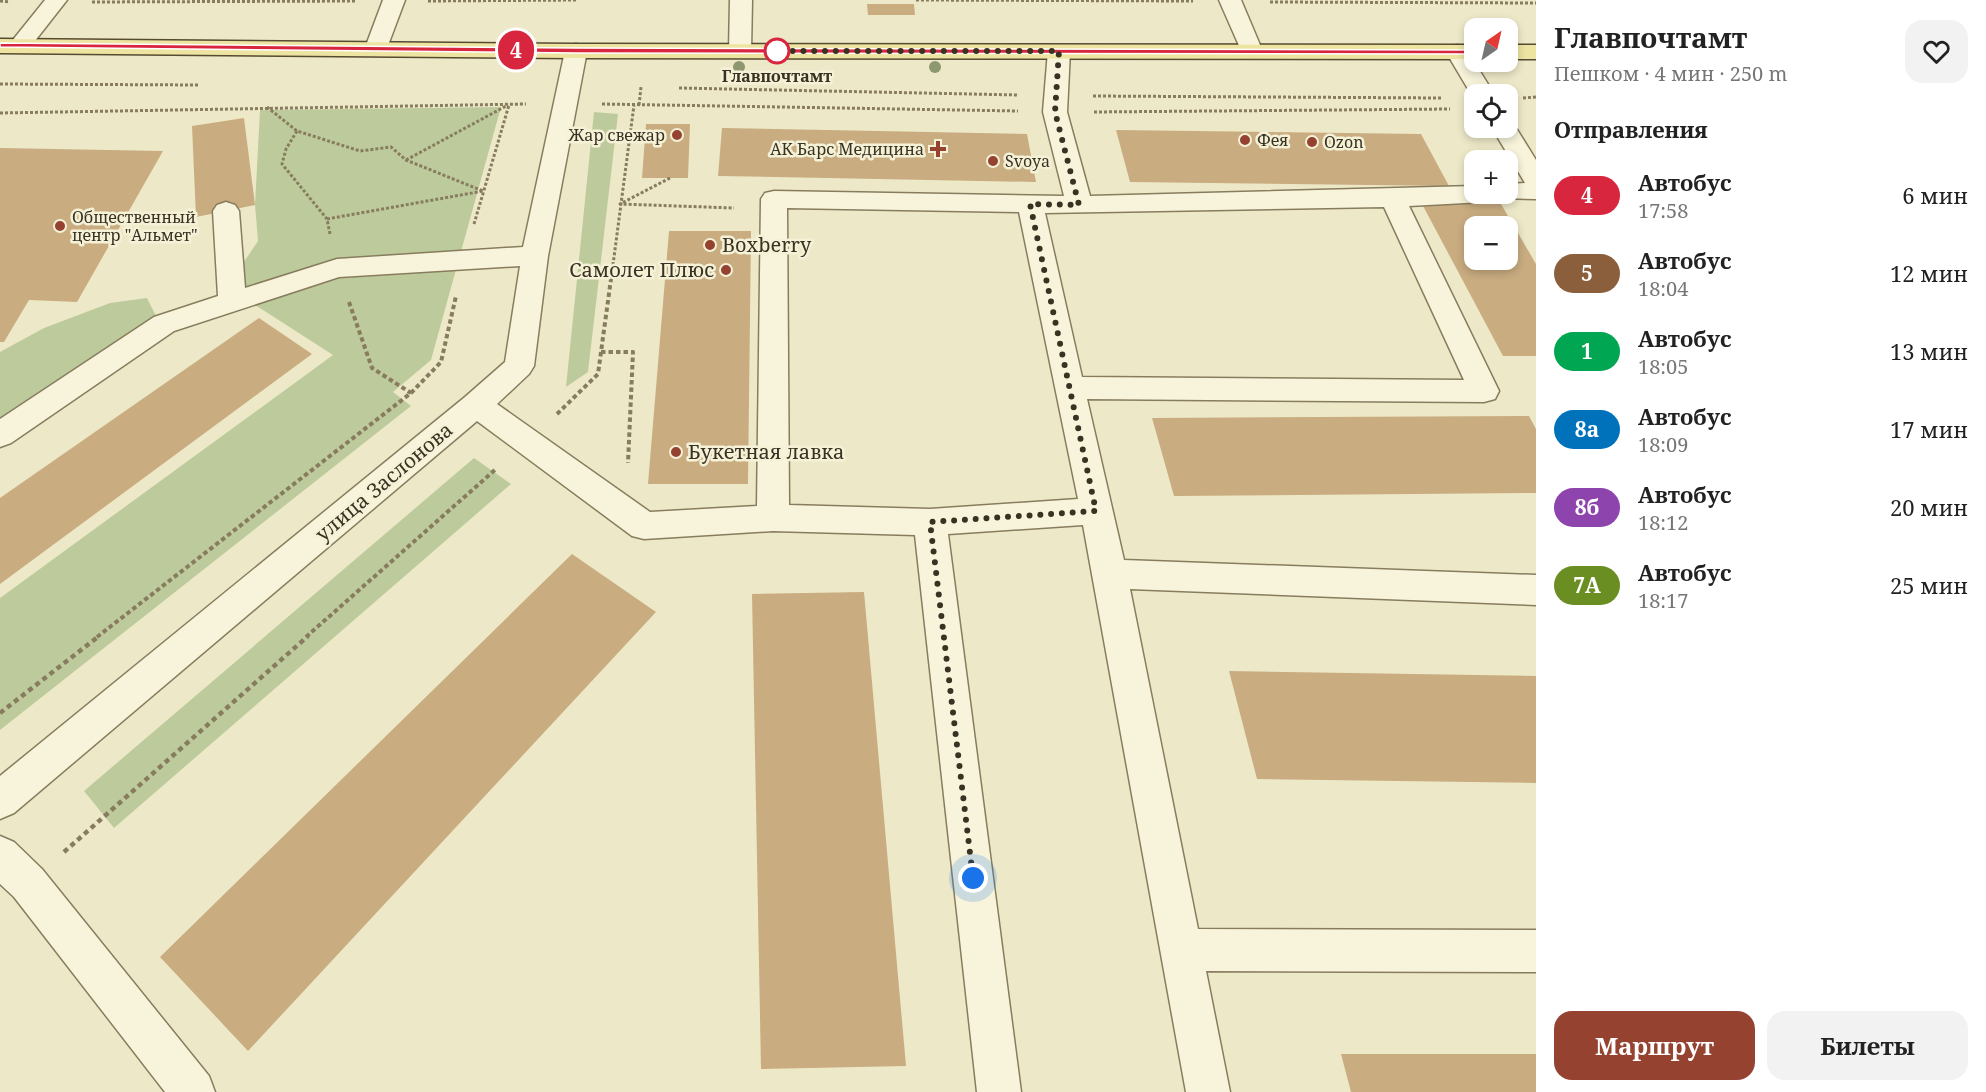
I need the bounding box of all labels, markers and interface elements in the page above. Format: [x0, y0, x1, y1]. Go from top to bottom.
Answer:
north arrow [1464, 18, 1518, 72]
map controls [1464, 18, 1518, 270]
text: Главпочтамт [1554, 18, 1747, 56]
button: heart [1905, 20, 1968, 83]
line badge: 4 [496, 31, 536, 70]
text: 4 [510, 36, 522, 64]
marker: Главпочтамт [764, 38, 790, 64]
text: Пешком · 4 мин · 250 m [1554, 60, 1787, 87]
place label: Главпочтамт [722, 65, 832, 87]
button: locate [1464, 84, 1518, 138]
text: Отправления [1554, 114, 1708, 144]
place label: Жар свежар [567, 124, 665, 146]
marker: Жар свежар [670, 128, 684, 142]
place label: Фея [1257, 129, 1288, 151]
place label: Ozon [1324, 131, 1364, 153]
marker: Фея [1238, 133, 1252, 147]
marker: Ozon [1305, 135, 1319, 149]
place label: АК Барс Медицина [770, 138, 924, 160]
marker: АК Барс Медицина [929, 140, 947, 158]
place label: Svoya [1005, 150, 1050, 172]
button: + [1464, 150, 1518, 204]
marker: Svoya [986, 154, 1000, 168]
text: Автобус [1638, 167, 1731, 197]
text: 6 мин [1902, 180, 1968, 210]
text: 4 [1581, 181, 1593, 209]
text: 17:58 [1638, 197, 1688, 224]
place label: Общественный центр "Альмет" [72, 206, 198, 246]
button: − [1464, 216, 1518, 270]
marker: Общественный центр "Альмет" [53, 219, 67, 233]
place label: Boxberry [722, 231, 812, 258]
marker: Boxberry [703, 238, 717, 252]
text: Автобус [1638, 245, 1731, 275]
place label: Самолет Плюс [569, 256, 714, 283]
text: 12 мин [1890, 258, 1968, 288]
text: 5 [1581, 259, 1593, 287]
marker: Самолет Плюс [719, 263, 733, 277]
text: 18:04 [1638, 275, 1688, 302]
text: Автобус [1638, 323, 1731, 353]
text: 13 мин [1890, 336, 1968, 366]
text: 1 [1581, 337, 1593, 365]
text: 18:05 [1638, 353, 1688, 380]
text: Автобус [1638, 401, 1731, 431]
text: 17 мин [1890, 414, 1968, 444]
text: 8а [1575, 415, 1599, 443]
street label: улица Заслонова [309, 416, 458, 547]
text: 18:09 [1638, 431, 1688, 458]
place label: Букетная лавка [688, 438, 845, 465]
marker: Букетная лавка [669, 445, 683, 459]
text: Автобус [1638, 479, 1731, 509]
text: 20 мин [1890, 492, 1968, 522]
text: 8б [1575, 493, 1599, 521]
text: 18:12 [1638, 509, 1688, 536]
text: Автобус [1638, 557, 1731, 587]
text: 25 мин [1890, 570, 1968, 600]
text: 7А [1573, 571, 1601, 599]
text: 18:17 [1638, 587, 1688, 614]
your location [958, 863, 988, 893]
button: Маршрут [1554, 1011, 1755, 1080]
button: Билеты [1767, 1011, 1968, 1080]

